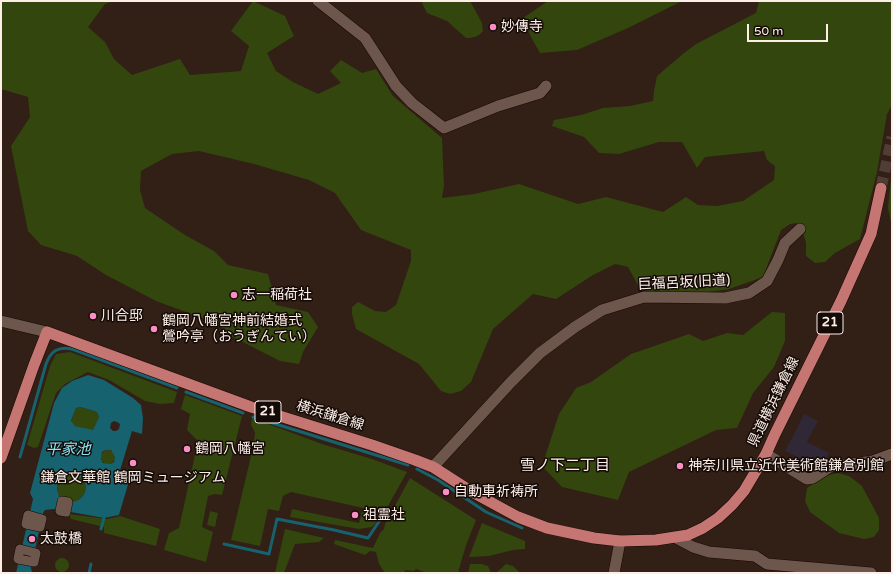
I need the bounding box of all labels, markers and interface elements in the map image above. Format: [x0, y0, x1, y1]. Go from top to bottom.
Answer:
scale bar [749, 16, 830, 42]
place label: 妙傳寺 [501, 19, 543, 35]
marker: 妙傳寺 [488, 22, 498, 32]
text: 50 m [754, 24, 783, 38]
street label: 巨福呂坂(旧道) [637, 272, 731, 294]
place label: 志一稲荷社 [242, 287, 312, 303]
marker: 志一稲荷社 [229, 290, 239, 300]
place label: 川合邸 [101, 308, 143, 324]
marker: 川合邸 [88, 311, 98, 321]
road number: 21 [817, 312, 843, 334]
place label: 鶴岡八幡宮神前結婚式 鶯吟亭（おうぎんてい） [162, 313, 316, 346]
marker: 鶴岡八幡宮神前結婚式 鶯吟亭（おうぎんてい） [149, 324, 159, 334]
street label: 県道横浜鎌倉線 [745, 354, 803, 450]
street label: 横浜鎌倉線 [294, 398, 366, 434]
road number: 21 [255, 401, 281, 423]
water label: 平家池 [46, 441, 90, 459]
place label: 鶴岡八幡宮 [195, 441, 265, 457]
marker: 鶴岡八幡宮 [182, 444, 192, 454]
district label: 雪ノ下二丁目 [520, 457, 610, 475]
marker: 鎌倉文華館 鶴岡ミュージアム [128, 458, 138, 468]
place label: 神奈川県立近代美術館鎌倉別館 [688, 458, 884, 474]
marker: 神奈川県立近代美術館鎌倉別館 [675, 461, 685, 471]
place label: 鎌倉文華館 鶴岡ミュージアム [40, 470, 226, 486]
place label: 自動車祈祷所 [454, 484, 538, 500]
marker: 自動車祈祷所 [441, 487, 451, 497]
place label: 祖霊社 [363, 507, 405, 523]
marker: 祖霊社 [350, 510, 360, 520]
place label: 太鼓橋 [40, 531, 82, 547]
marker: 太鼓橋 [27, 534, 37, 544]

